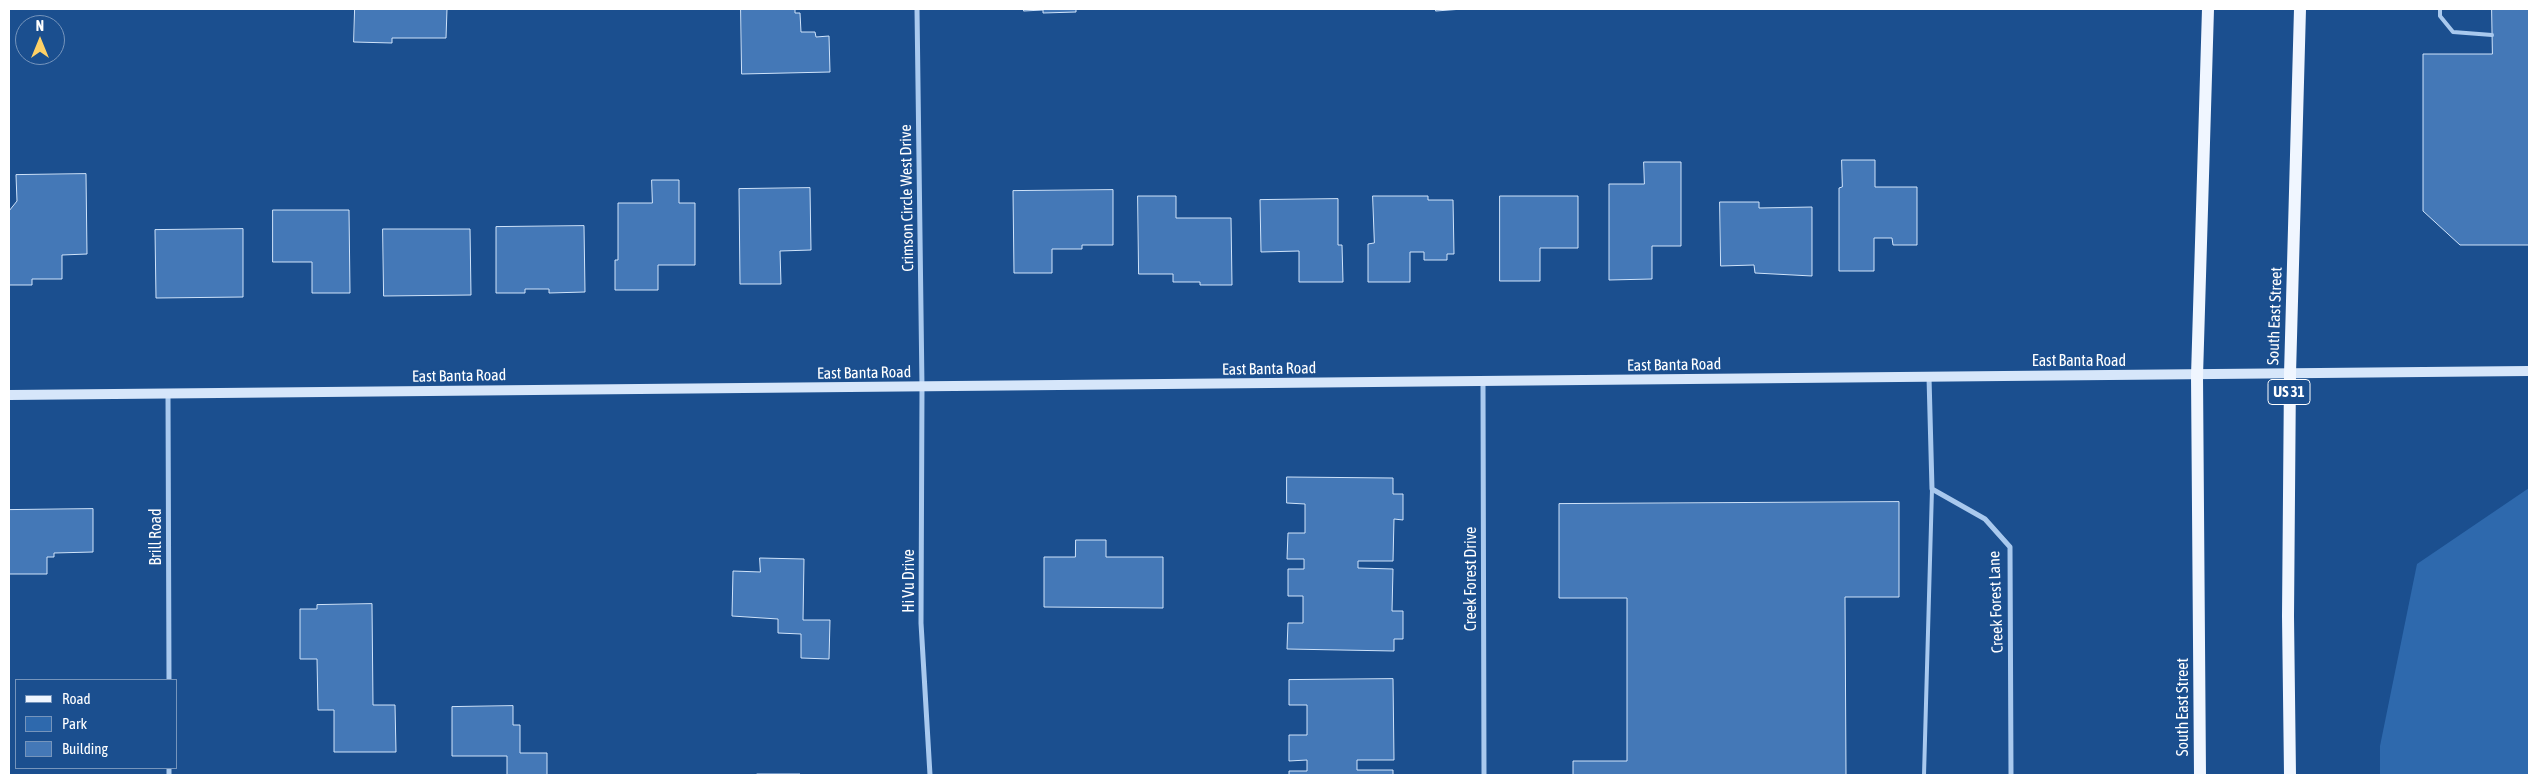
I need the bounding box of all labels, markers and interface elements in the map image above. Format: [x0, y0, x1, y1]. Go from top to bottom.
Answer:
north arrow [15, 15, 65, 65]
text: N [36, 18, 44, 34]
street label: Crimson Circle West Drive [896, 124, 918, 272]
street label: South East Street [2264, 267, 2286, 365]
street label: East Banta Road [2032, 351, 2126, 371]
street label: East Banta Road [1627, 355, 1721, 375]
street label: East Banta Road [1222, 359, 1316, 379]
street label: East Banta Road [817, 363, 911, 383]
street label: East Banta Road [412, 366, 506, 386]
road number: US 31 [2268, 380, 2310, 404]
street label: Brill Road [146, 508, 166, 566]
street label: Creek Forest Drive [1461, 527, 1481, 631]
street label: Hi Vu Drive [899, 549, 919, 613]
street label: Creek Forest Lane [1985, 551, 2007, 653]
street label: South East Street [2173, 658, 2193, 756]
legend [15, 679, 178, 769]
text: Road [62, 690, 91, 707]
text: Park [62, 715, 87, 732]
text: Building [62, 740, 108, 757]

